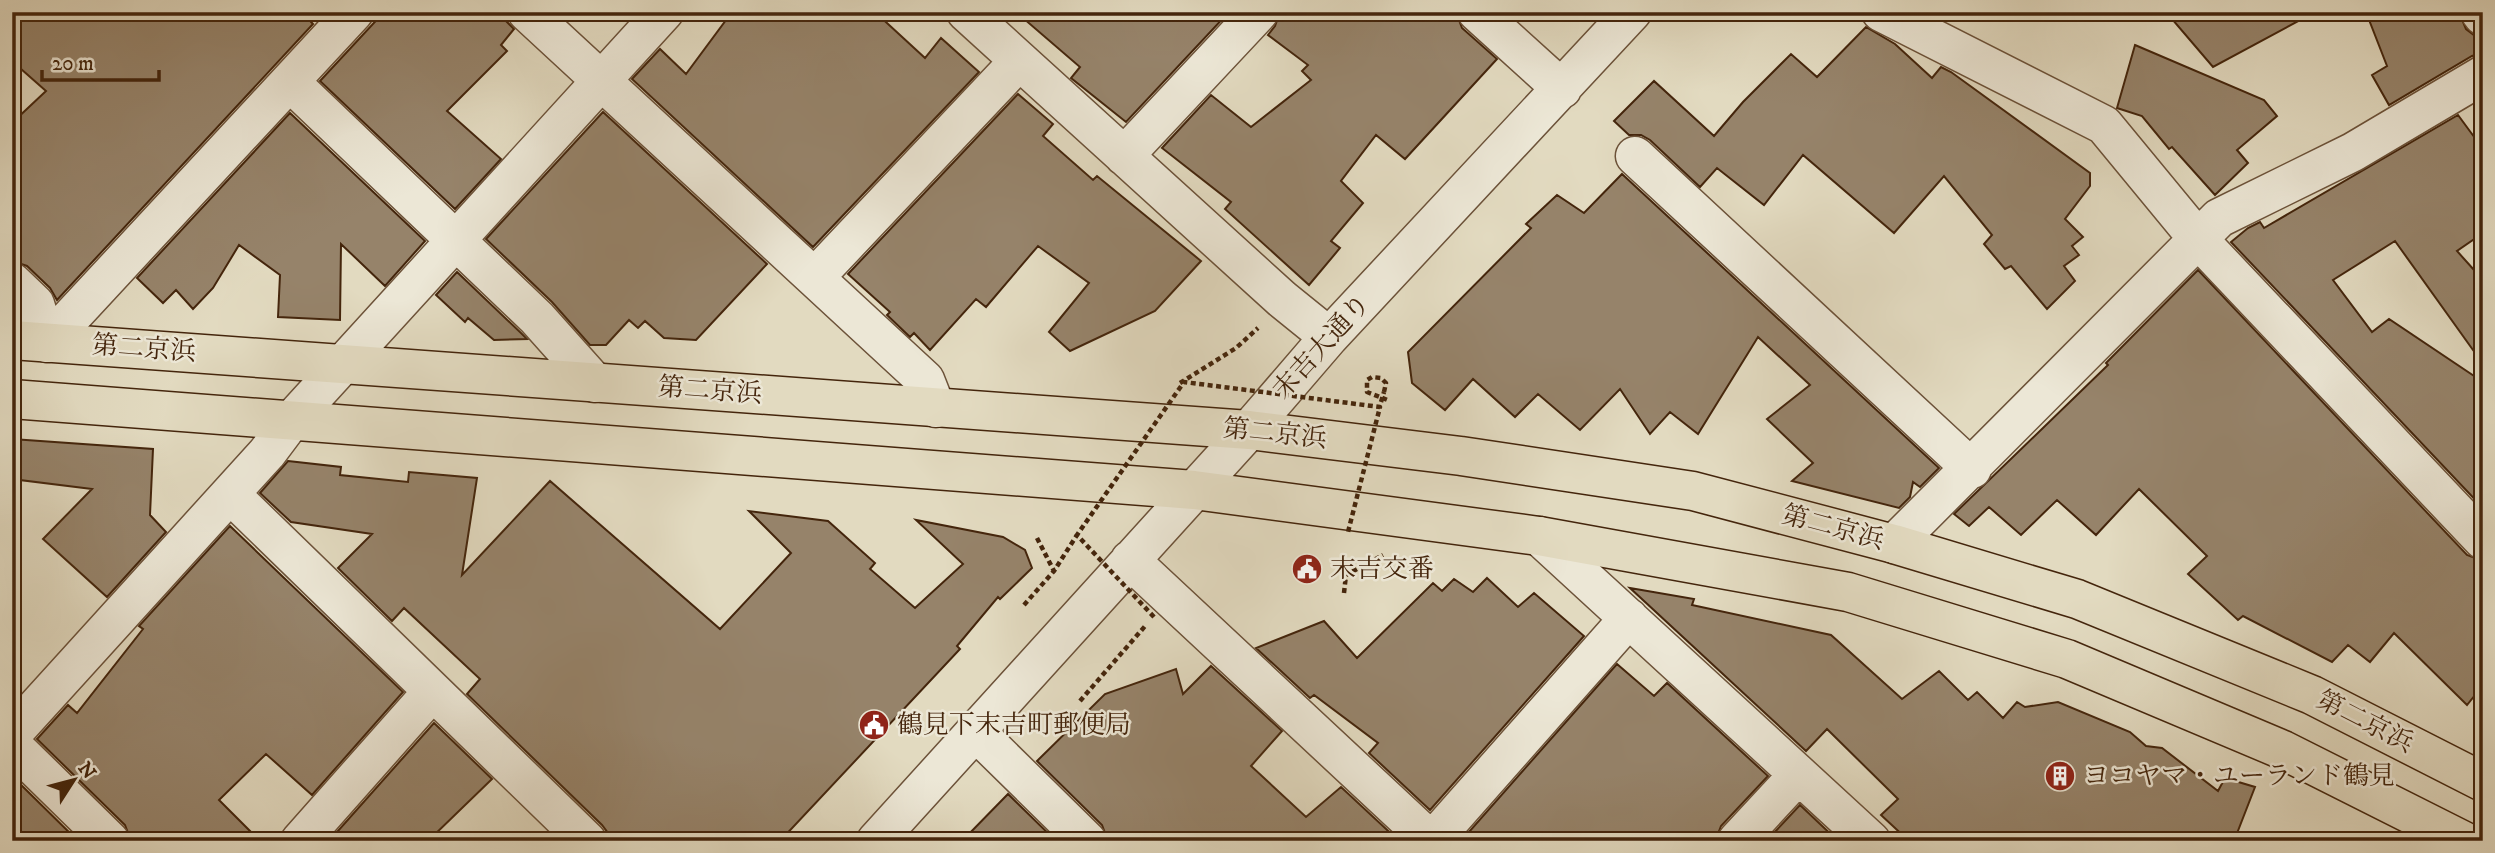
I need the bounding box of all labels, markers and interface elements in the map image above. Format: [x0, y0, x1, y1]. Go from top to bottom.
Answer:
scale bar [42, 38, 159, 82]
text: 20 m [52, 51, 94, 77]
street label: 末吉大通り [1266, 288, 1378, 406]
street label: 第二京浜 [91, 329, 197, 369]
street label: 第二京浜 [657, 371, 763, 411]
street label: 第二京浜 [1222, 412, 1328, 456]
street label: 第二京浜 [1778, 499, 1888, 557]
public building icon: 末吉交番 [1290, 552, 1324, 586]
place label: 末吉交番 [1330, 553, 1434, 586]
street label: 第二京浜 [2311, 684, 2419, 760]
public building icon: 鶴見下末吉町郵便局 [857, 708, 891, 742]
place label: 鶴見下末吉町郵便局 [897, 709, 1131, 742]
north arrow [38, 744, 108, 814]
text: N [73, 758, 101, 784]
building icon: ヨコヤマ・ユーランド鶴見 [2043, 759, 2077, 793]
place label: ヨコヤマ・ユーランド鶴見 [2083, 760, 2395, 793]

